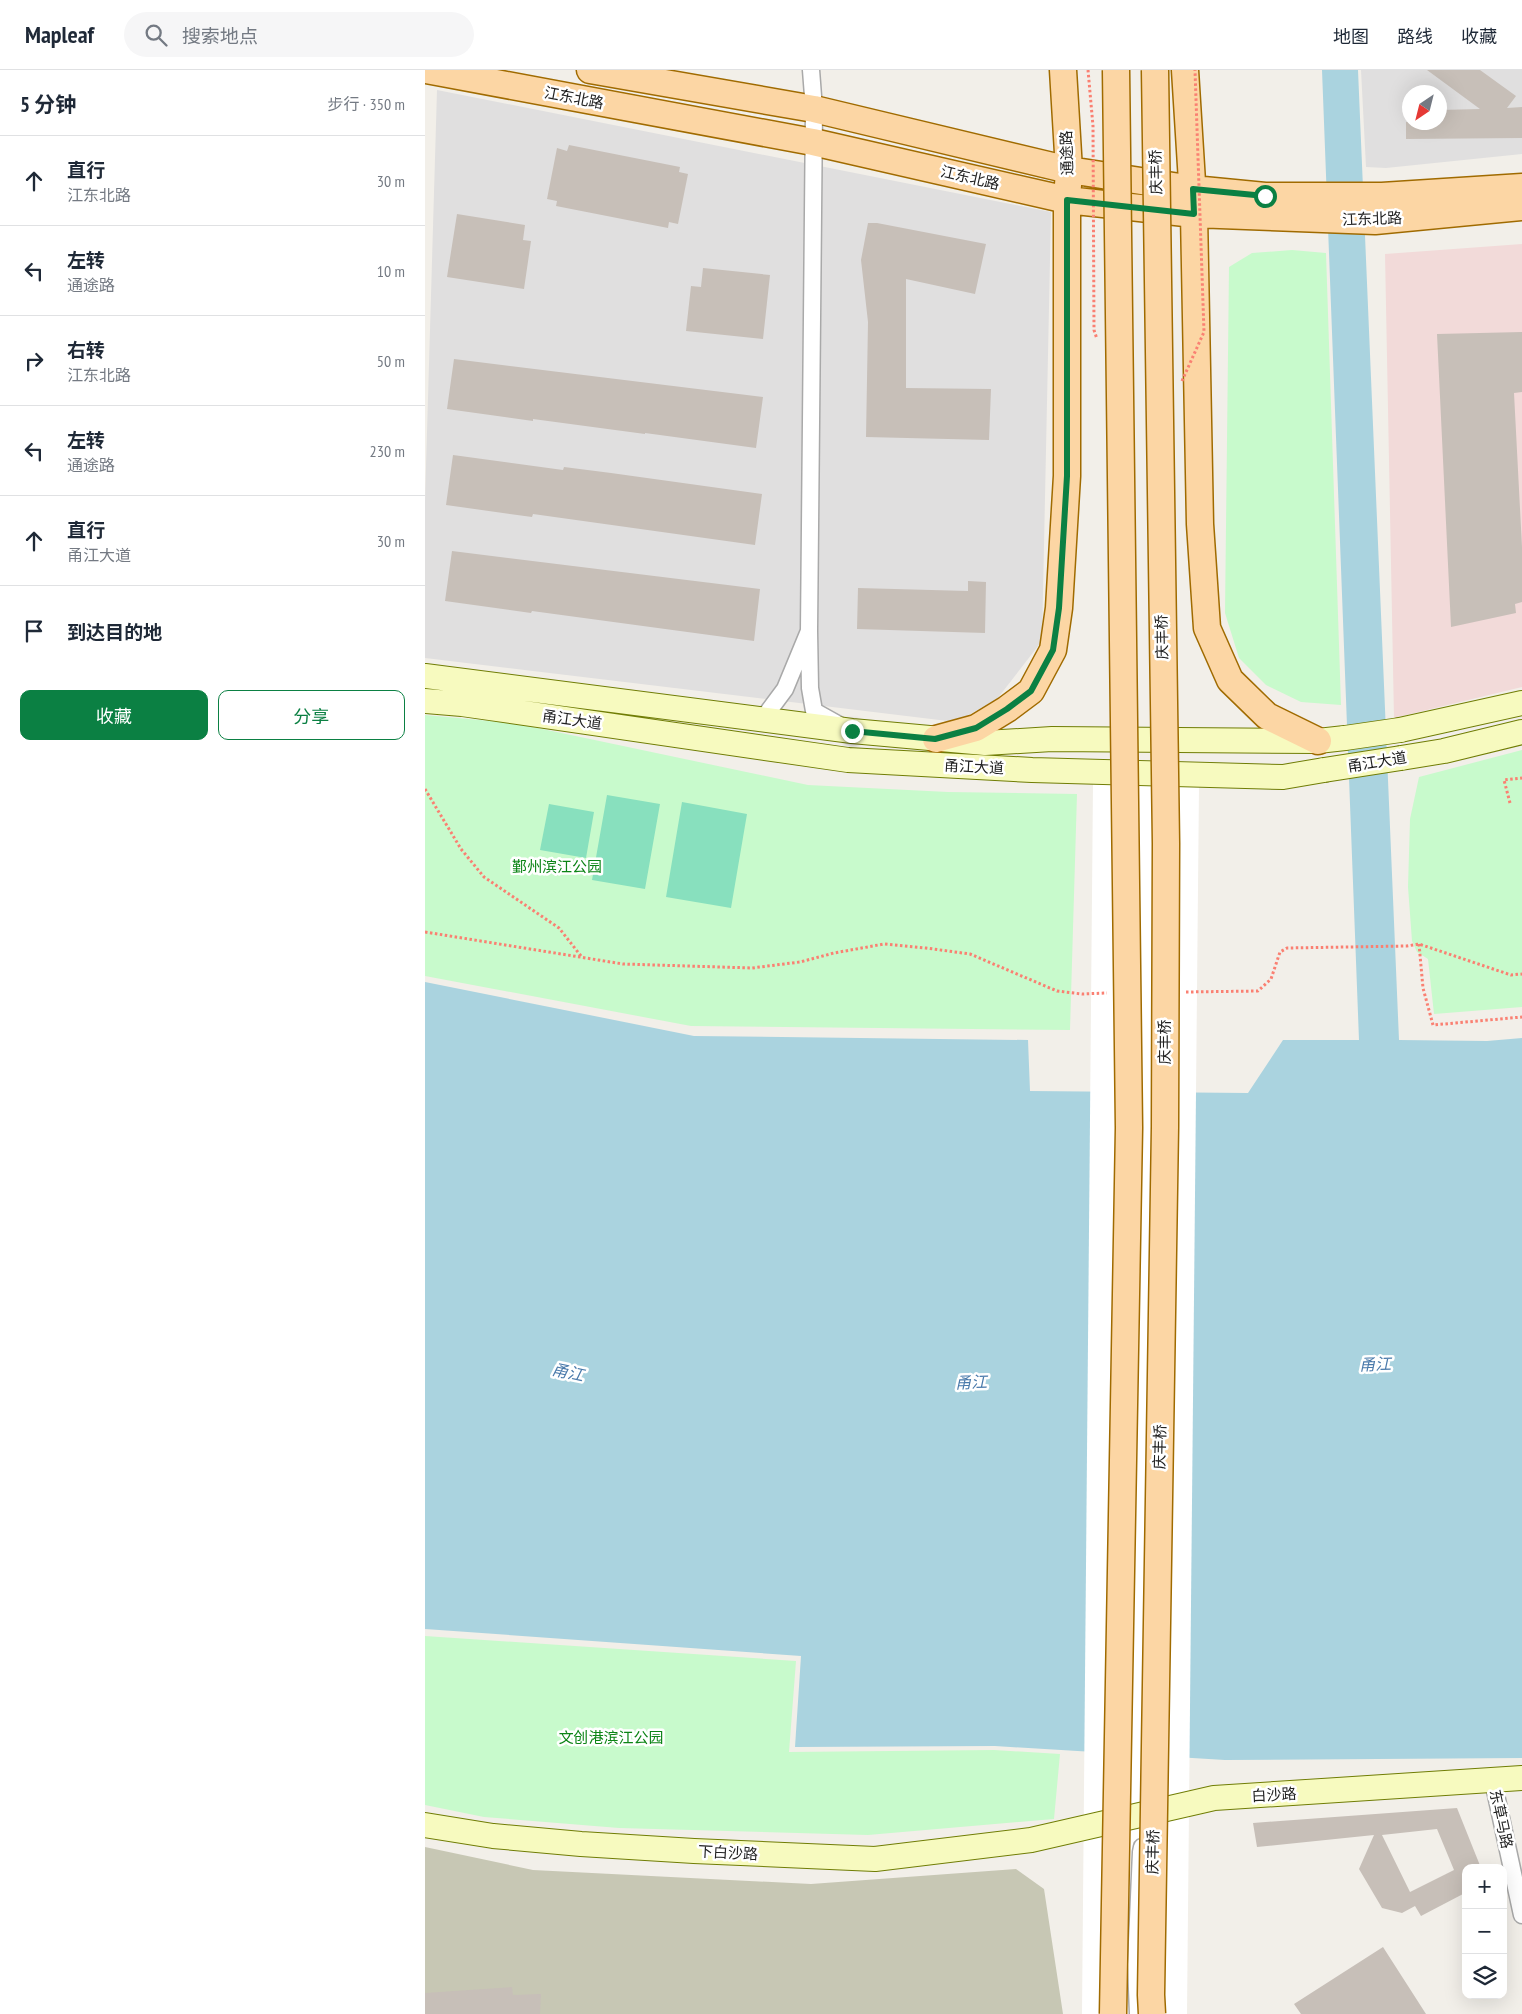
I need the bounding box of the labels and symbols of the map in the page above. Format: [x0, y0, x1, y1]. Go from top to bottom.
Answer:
street label: 江东北路 [543, 82, 605, 113]
north arrow [1402, 85, 1447, 130]
street label: 通途路 [1056, 130, 1077, 176]
street label: 庆丰桥 [1146, 149, 1165, 195]
street label: 江东北路 [939, 162, 1001, 194]
route start [1254, 185, 1277, 208]
street label: 江东北路 [1342, 208, 1402, 229]
street label: 庆丰桥 [1152, 614, 1171, 660]
street label: 甬江大道 [541, 706, 603, 733]
route end [841, 720, 864, 743]
street label: 甬江大道 [1346, 747, 1408, 776]
street label: 甬江大道 [944, 755, 1004, 778]
park label: 鄞州滨江公园 [512, 857, 602, 876]
street label: 庆丰桥 [1155, 1019, 1174, 1065]
water label: 甬江 [1359, 1353, 1393, 1375]
water label: 甬江 [550, 1359, 588, 1386]
water label: 甬江 [955, 1371, 989, 1393]
street label: 庆丰桥 [1150, 1424, 1169, 1470]
park label: 文创港滨江公园 [558, 1728, 664, 1747]
street label: 白沙路 [1251, 1784, 1297, 1805]
street label: 东草马路 [1486, 1788, 1517, 1850]
street label: 庆丰桥 [1143, 1829, 1162, 1875]
street label: 下白沙路 [698, 1841, 758, 1864]

